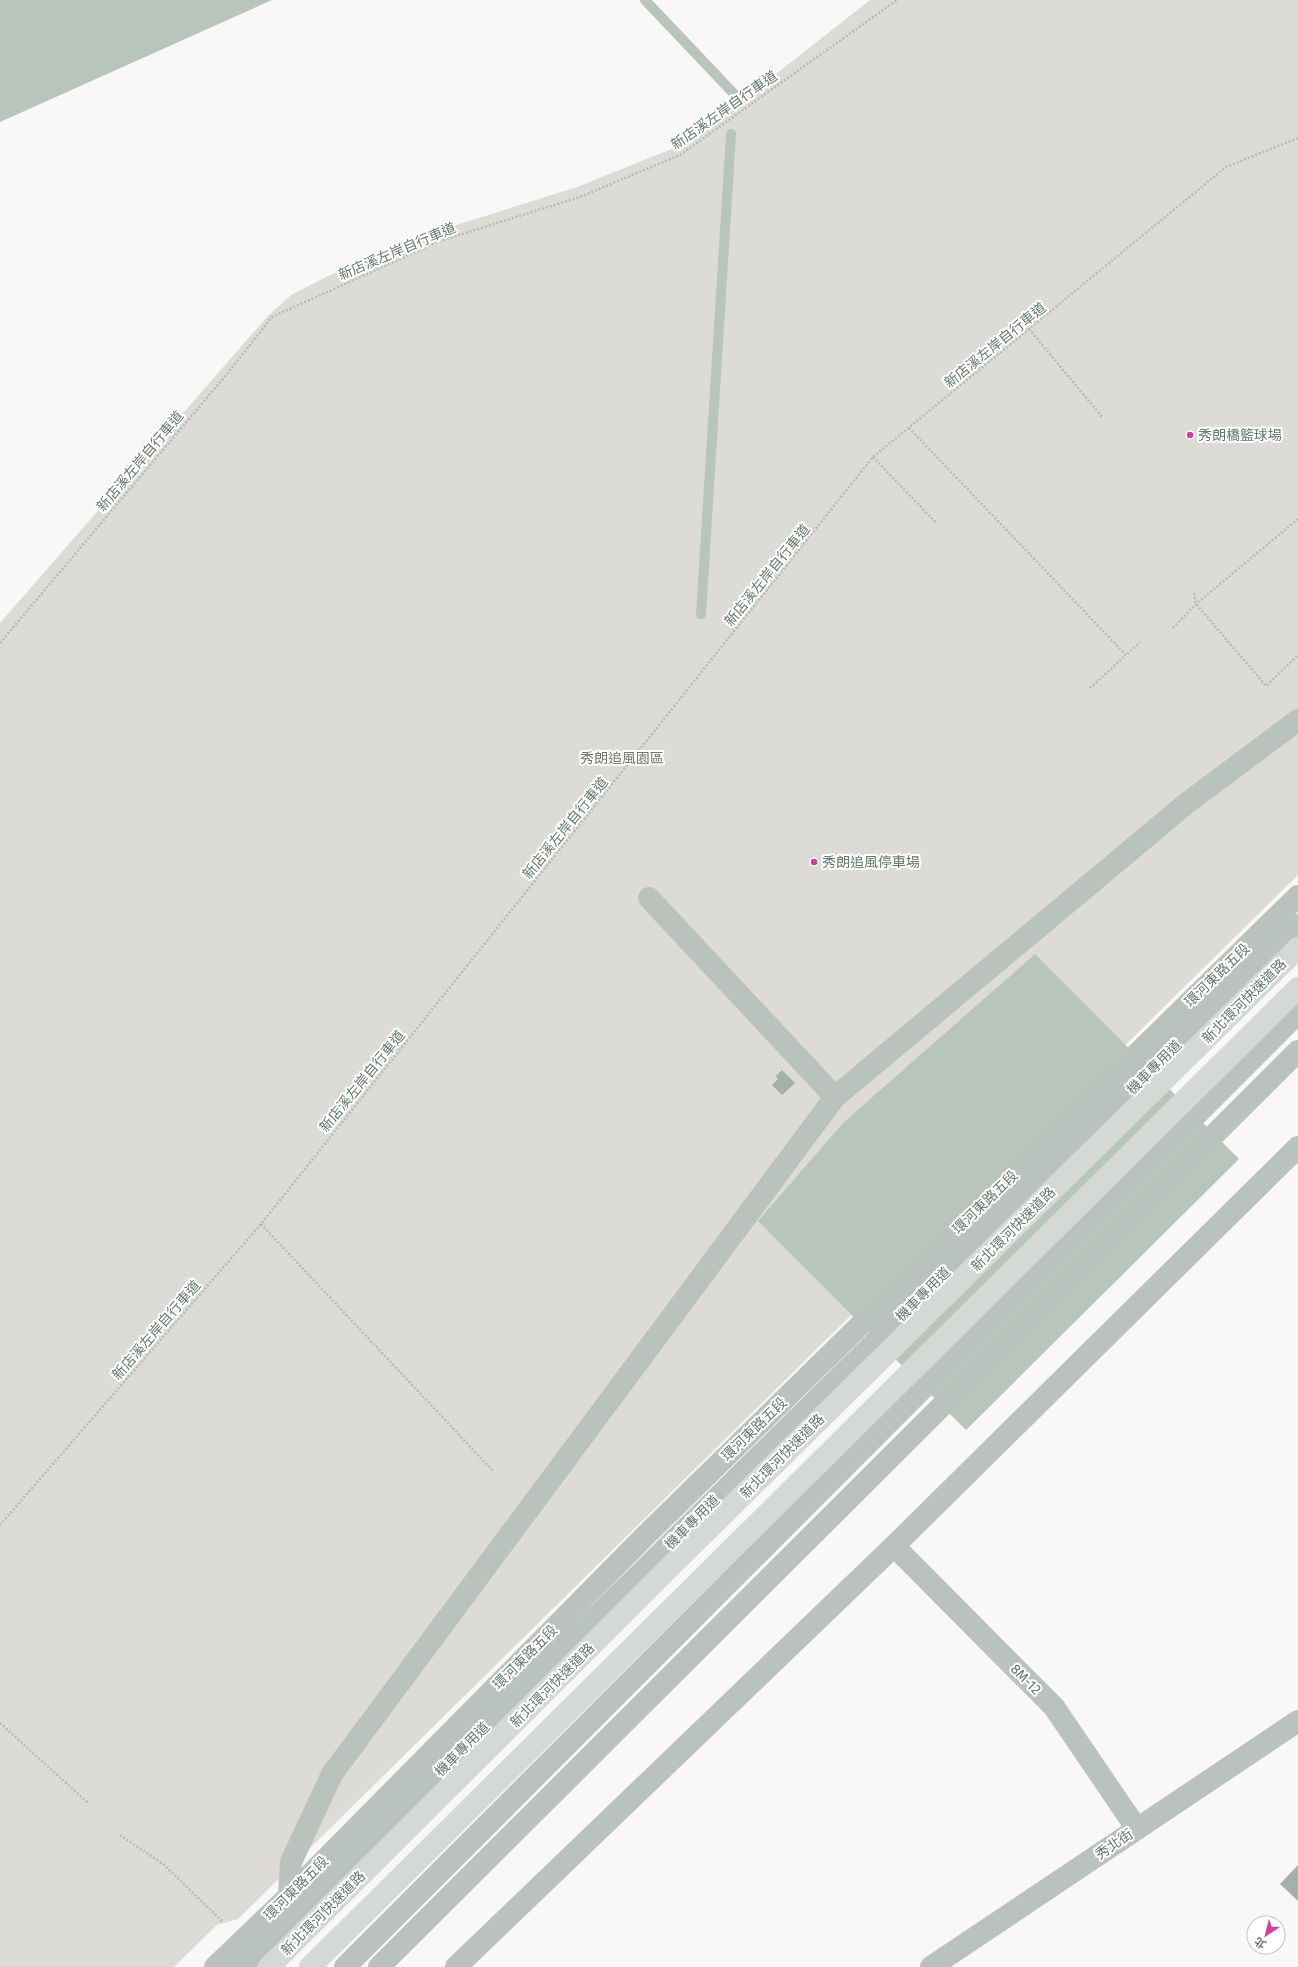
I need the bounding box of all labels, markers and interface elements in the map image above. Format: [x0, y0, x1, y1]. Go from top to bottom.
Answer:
street label: 新店溪左岸自行車道 [668, 67, 781, 154]
street label: 新店溪左岸自行車道 [336, 219, 459, 284]
street label: 新店溪左岸自行車道 [941, 299, 1050, 392]
street label: 新店溪左岸自行車道 [93, 408, 187, 515]
place label: 秀朗橋籃球場 [1198, 427, 1282, 444]
marker: 秀朗橋籃球場 [1185, 430, 1195, 440]
street label: 新店溪左岸自行車道 [721, 521, 814, 630]
park label: 秀朗追風園區 [580, 750, 664, 767]
street label: 新店溪左岸自行車道 [519, 774, 612, 883]
place label: 秀朗追風停車場 [822, 854, 920, 871]
marker: 秀朗追風停車場 [809, 857, 819, 867]
street label: 環河東路五段 [1181, 940, 1253, 1011]
street label: 新北環河快速道路 [1199, 956, 1290, 1047]
street label: 新店溪左岸自行車道 [316, 1027, 409, 1136]
street label: 機車專用道 [1124, 1037, 1185, 1098]
street label: 環河東路五段 [949, 1167, 1021, 1238]
street label: 新北環河快速道路 [968, 1184, 1059, 1275]
street label: 機車專用道 [893, 1264, 954, 1325]
street label: 新店溪左岸自行車道 [109, 1277, 204, 1383]
street label: 環河東路五段 [718, 1394, 790, 1465]
street label: 新北環河快速道路 [737, 1411, 828, 1502]
street label: 機車專用道 [662, 1492, 723, 1553]
street label: 環河東路五段 [490, 1622, 561, 1693]
street label: 新北環河快速道路 [507, 1640, 598, 1731]
street label: 8M-12 [1007, 1661, 1045, 1698]
street label: 機車專用道 [432, 1719, 493, 1780]
street label: 秀北街 [1092, 1826, 1136, 1863]
street label: 環河東路五段 [261, 1853, 332, 1924]
street label: 新北環河快速道路 [278, 1868, 369, 1959]
north arrow [1246, 1915, 1286, 1955]
text: 北 [1252, 1934, 1269, 1951]

